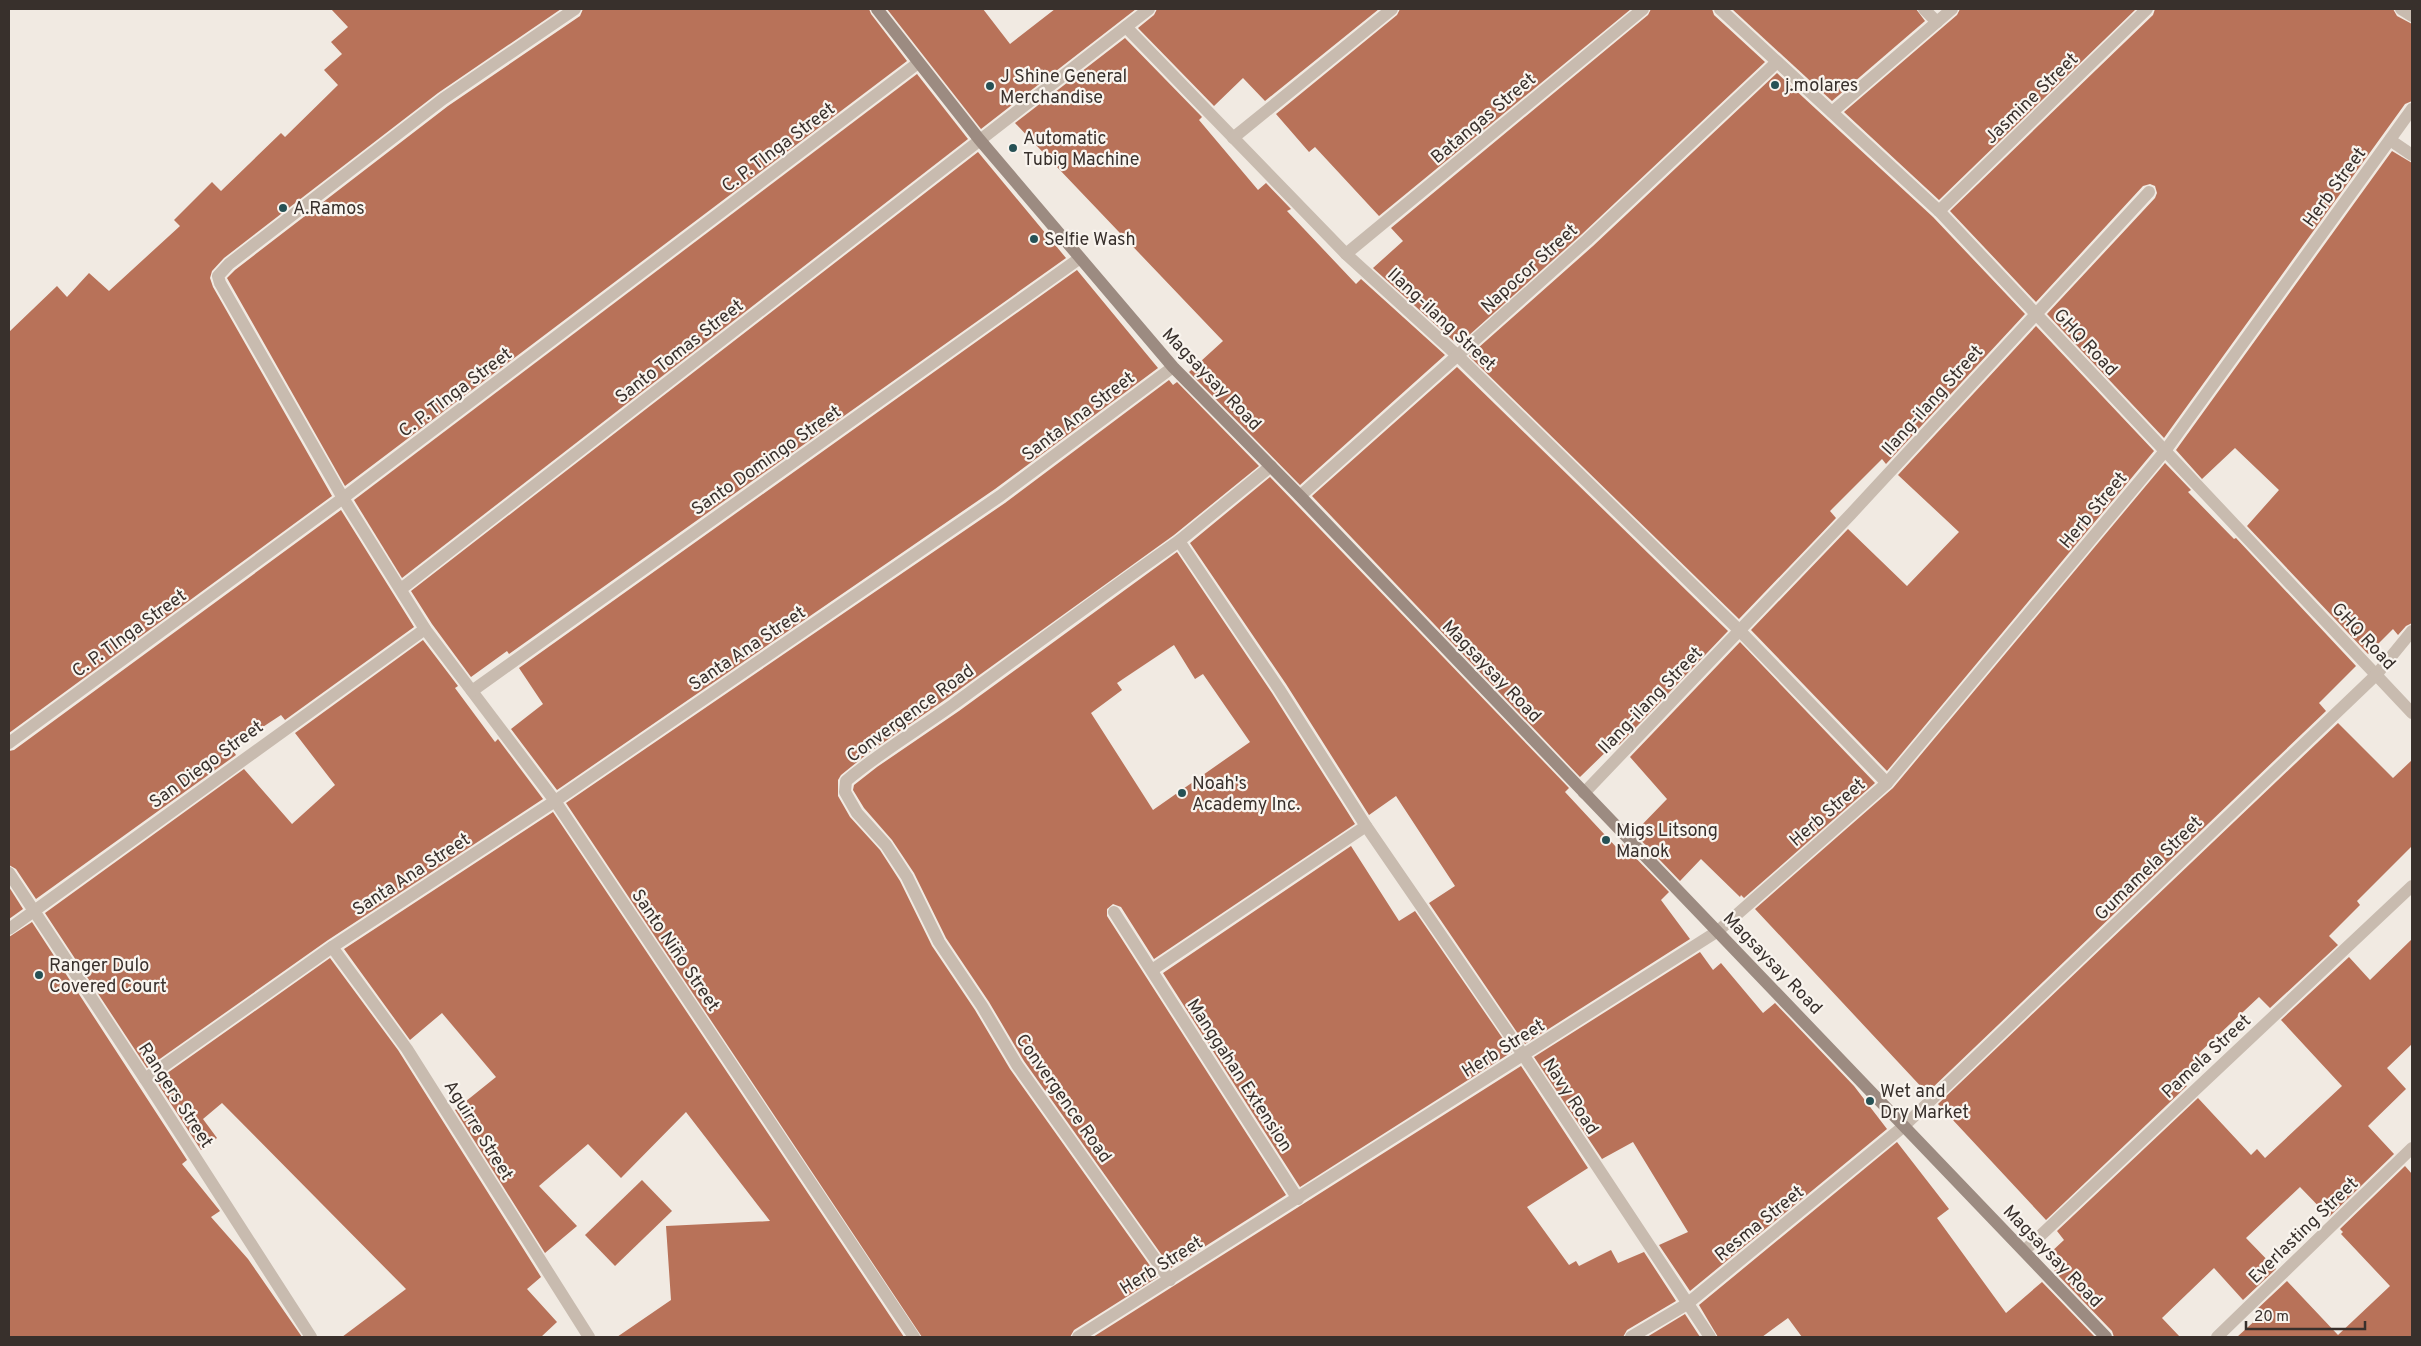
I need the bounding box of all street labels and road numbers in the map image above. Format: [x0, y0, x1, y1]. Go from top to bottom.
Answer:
street label: Jasmine Street [1980, 49, 2084, 150]
street label: Batangas Street [1427, 69, 1541, 170]
street label: C. P. TInga Street [718, 98, 840, 198]
street label: Herb Street [2298, 143, 2372, 232]
street label: Napocor Street [1477, 220, 1583, 319]
street label: Ilang-ilang Street [1382, 264, 1500, 376]
street label: Santo Tomas Street [611, 295, 749, 409]
street label: GHQ Road [2048, 304, 2122, 382]
street label: Magsaysay Road [1156, 324, 1266, 436]
street label: Ilang-ilang Street [1878, 341, 1989, 461]
street label: C. P. TInga Street [395, 343, 517, 443]
street label: Santa Ana Street [1018, 367, 1140, 467]
street label: Santo Domingo Street [688, 401, 846, 522]
street label: Herb Street [2055, 468, 2133, 554]
street label: C. P. TInga Street [68, 585, 192, 684]
street label: GHQ Road [2326, 598, 2400, 676]
street label: Santa Ana Street [685, 602, 811, 697]
street label: Magsaysay Road [1436, 616, 1546, 728]
street label: Ilang-ilang Street [1594, 643, 1708, 760]
street label: Convergence Road [842, 660, 979, 768]
street label: San Diego Street [145, 716, 268, 814]
street label: Herb Street [1785, 774, 1871, 852]
street label: Gumamela Street [2090, 812, 2208, 926]
street label: Santa Ana Street [349, 829, 475, 922]
street label: Santo Niño Street [625, 885, 724, 1016]
street label: Magsaysay Road [1717, 908, 1827, 1020]
street label: Manggahan Extension [1181, 995, 1297, 1157]
street label: Pamela Street [2158, 1010, 2257, 1104]
street label: Herb Street [1458, 1015, 1549, 1084]
street label: Convergence Road [1010, 1030, 1116, 1168]
street label: Rangers Street [132, 1039, 217, 1153]
street label: Navy Road [1536, 1054, 1603, 1139]
street label: Aguirre Street [438, 1076, 518, 1185]
street label: Everlasting Street [2244, 1173, 2364, 1289]
street label: Resma Street [1711, 1181, 1809, 1267]
street label: Magsaysay Road [1997, 1201, 2107, 1313]
street label: Herb Street [1116, 1232, 1207, 1301]

